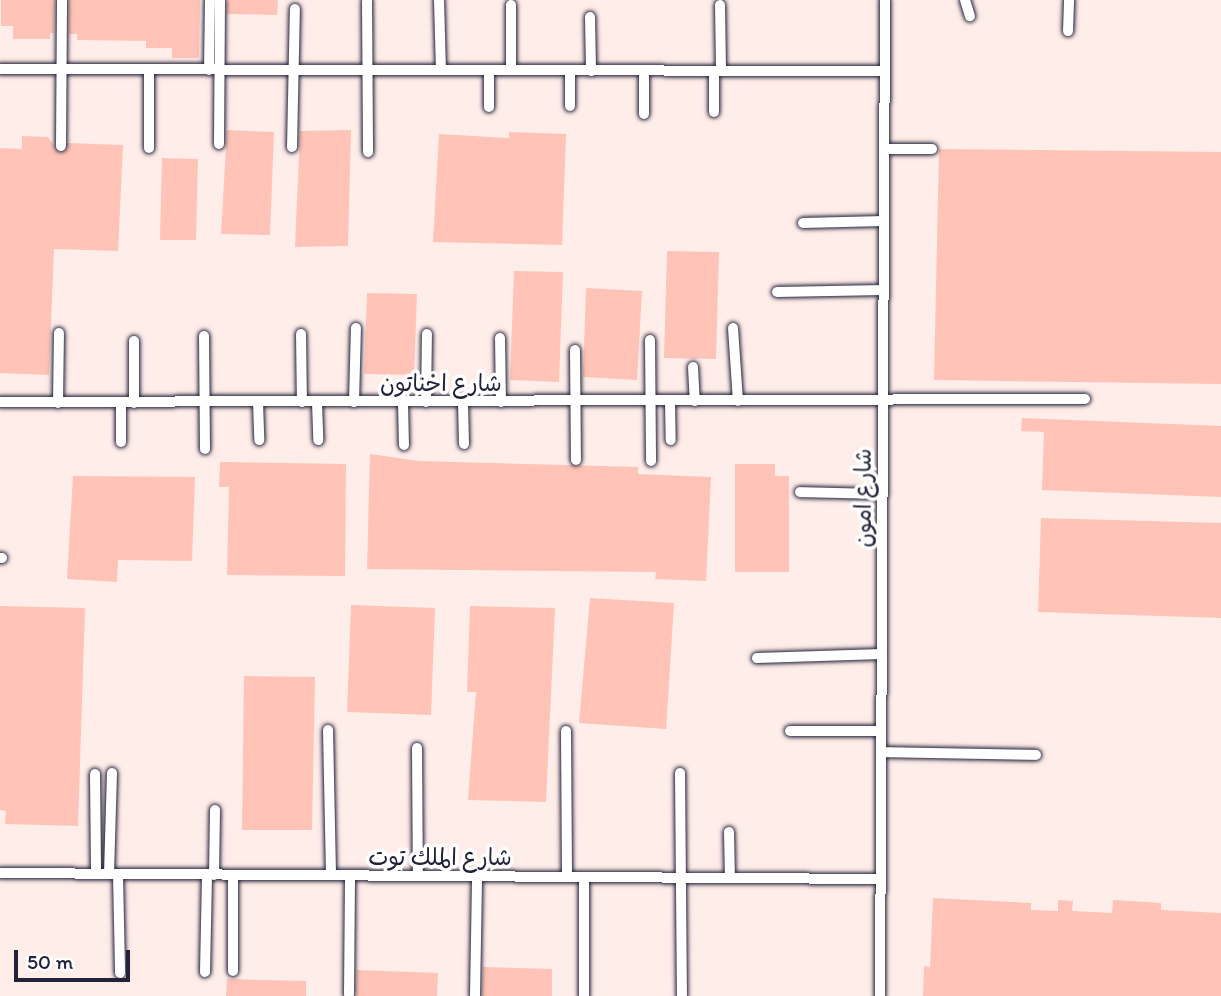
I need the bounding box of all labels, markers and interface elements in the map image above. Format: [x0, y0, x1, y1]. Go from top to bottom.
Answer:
street label: شارع اخناتون [380, 369, 502, 397]
street label: شارع امون [849, 449, 877, 547]
street label: شارع الملك توت [368, 843, 512, 871]
scale bar [18, 936, 133, 980]
text: 50 m [27, 949, 73, 974]

